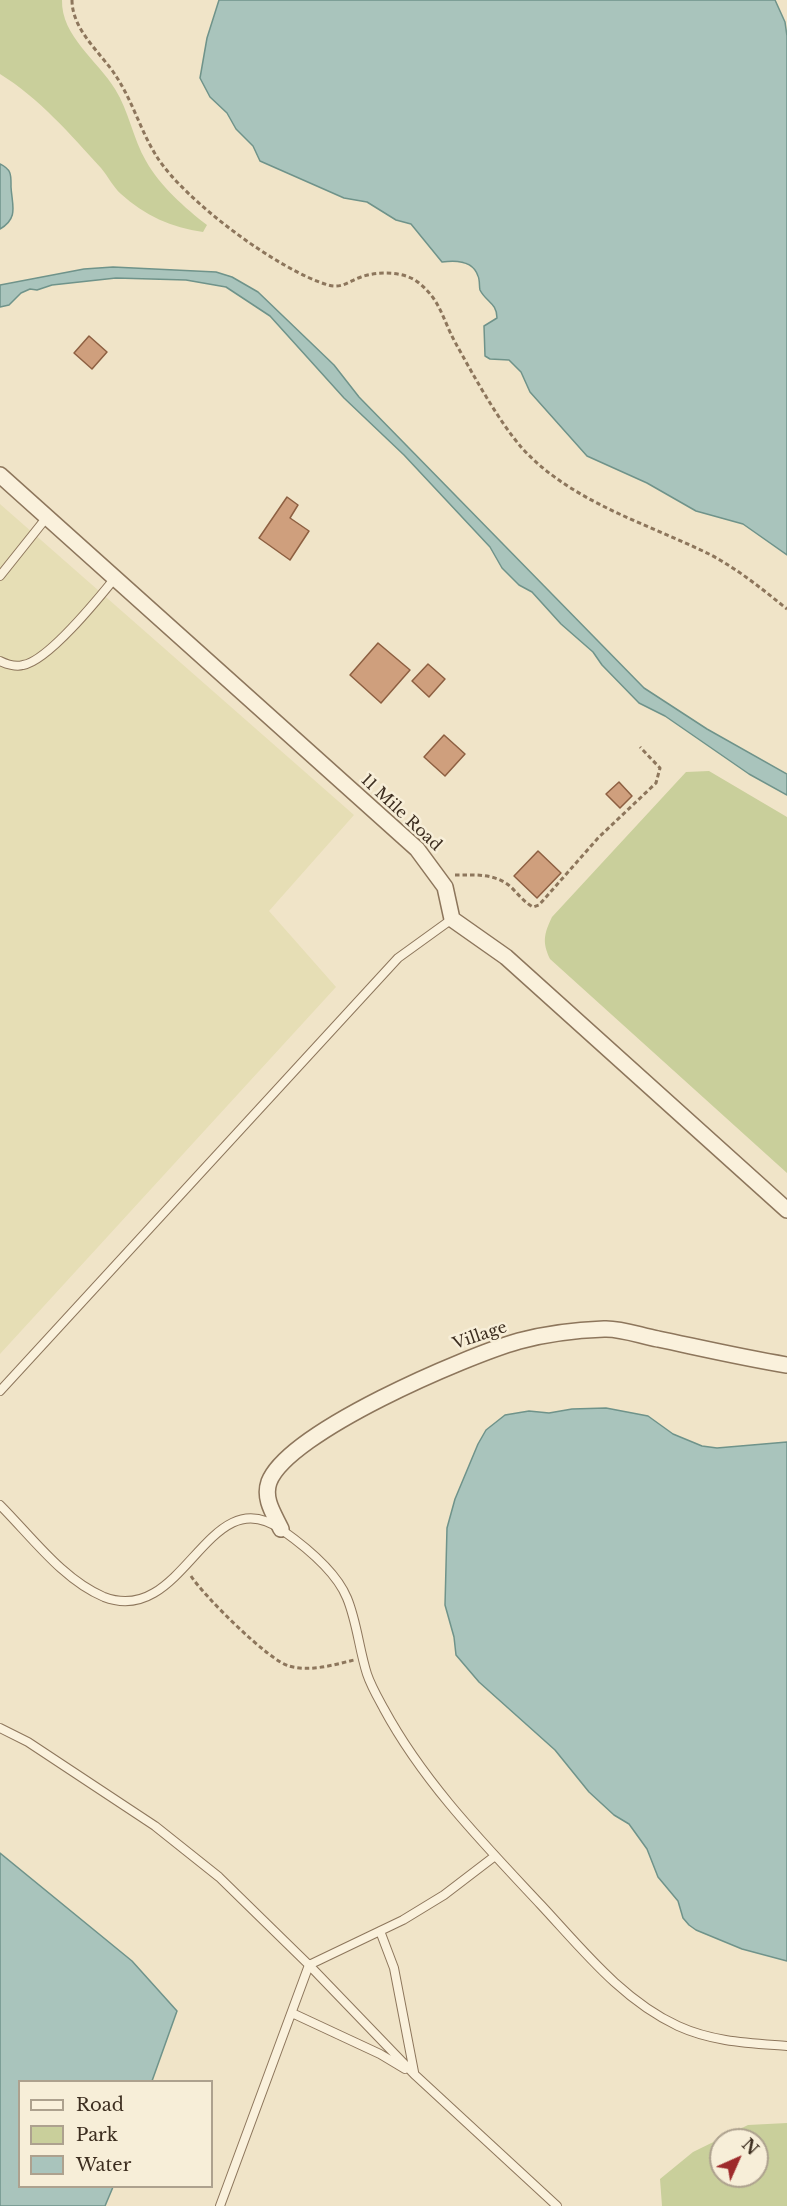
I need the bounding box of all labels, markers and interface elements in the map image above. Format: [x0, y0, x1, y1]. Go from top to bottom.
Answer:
street label: 11 Mile Road [357, 771, 445, 855]
street label: Village [450, 1318, 510, 1354]
legend [18, 2080, 213, 2188]
text: Road [76, 2094, 124, 2116]
text: Park [76, 2124, 118, 2146]
north arrow [709, 2128, 769, 2188]
text: N [738, 2134, 763, 2159]
text: Water [76, 2154, 131, 2176]

